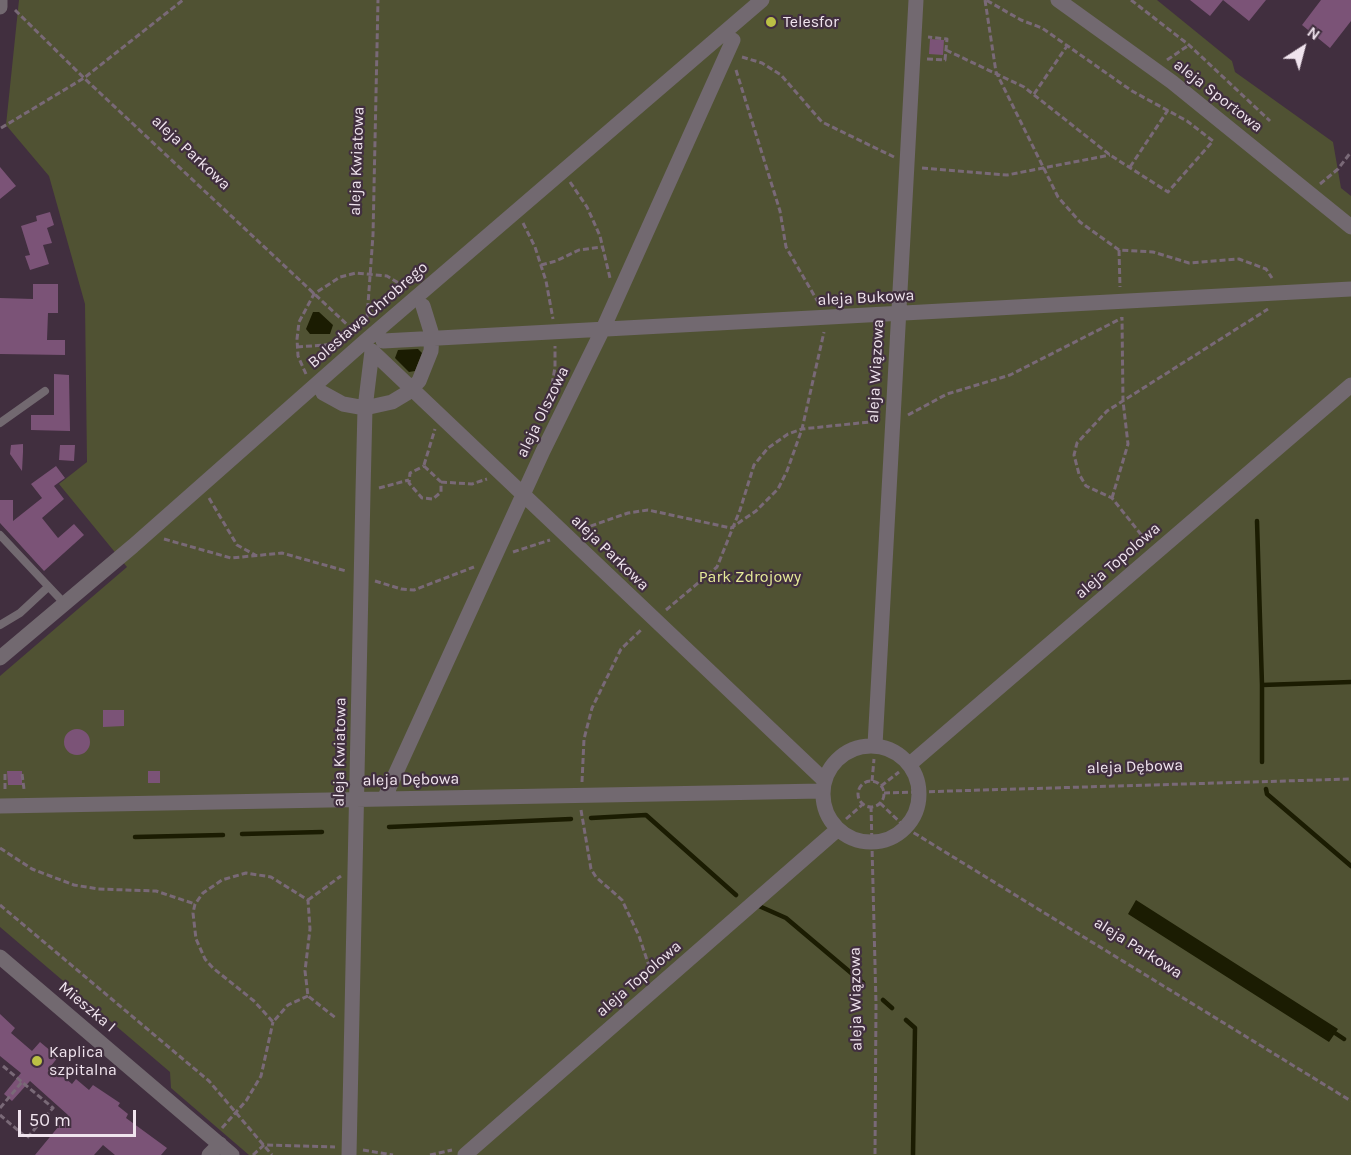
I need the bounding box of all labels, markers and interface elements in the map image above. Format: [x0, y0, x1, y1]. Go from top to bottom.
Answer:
place label: Telesfor [783, 12, 839, 32]
marker: Telesfor [764, 15, 778, 29]
north arrow [1273, 18, 1333, 78]
text: N [1304, 22, 1324, 44]
street label: aleja Sportowa [1170, 55, 1266, 137]
street label: aleja Kwiatowa [346, 106, 368, 216]
street label: aleja Parkowa [148, 112, 234, 194]
street label: Bolesława Chrobrego [304, 258, 432, 372]
street label: aleja Bukowa [817, 286, 915, 310]
street label: aleja Wiązowa [864, 319, 888, 423]
street label: aleja Olszowa [513, 363, 573, 461]
street label: aleja Parkowa [567, 511, 653, 595]
street label: aleja Topolowa [1072, 519, 1164, 603]
park label: Park Zdrojowy [699, 567, 801, 587]
street label: aleja Kwiatowa [329, 697, 351, 807]
street label: aleja Dębowa [1086, 756, 1184, 778]
street label: aleja Dębowa [363, 770, 459, 790]
street label: aleja Parkowa [1090, 913, 1186, 983]
street label: aleja Topolowa [593, 937, 685, 1021]
street label: aleja Wiązowa [845, 947, 867, 1051]
street label: Mieszka I [55, 978, 119, 1036]
place label: Kaplica szpitalna [49, 1042, 117, 1080]
marker: Kaplica szpitalna [30, 1054, 44, 1068]
scale bar [21, 1098, 140, 1136]
text: 50 m [29, 1109, 71, 1131]

